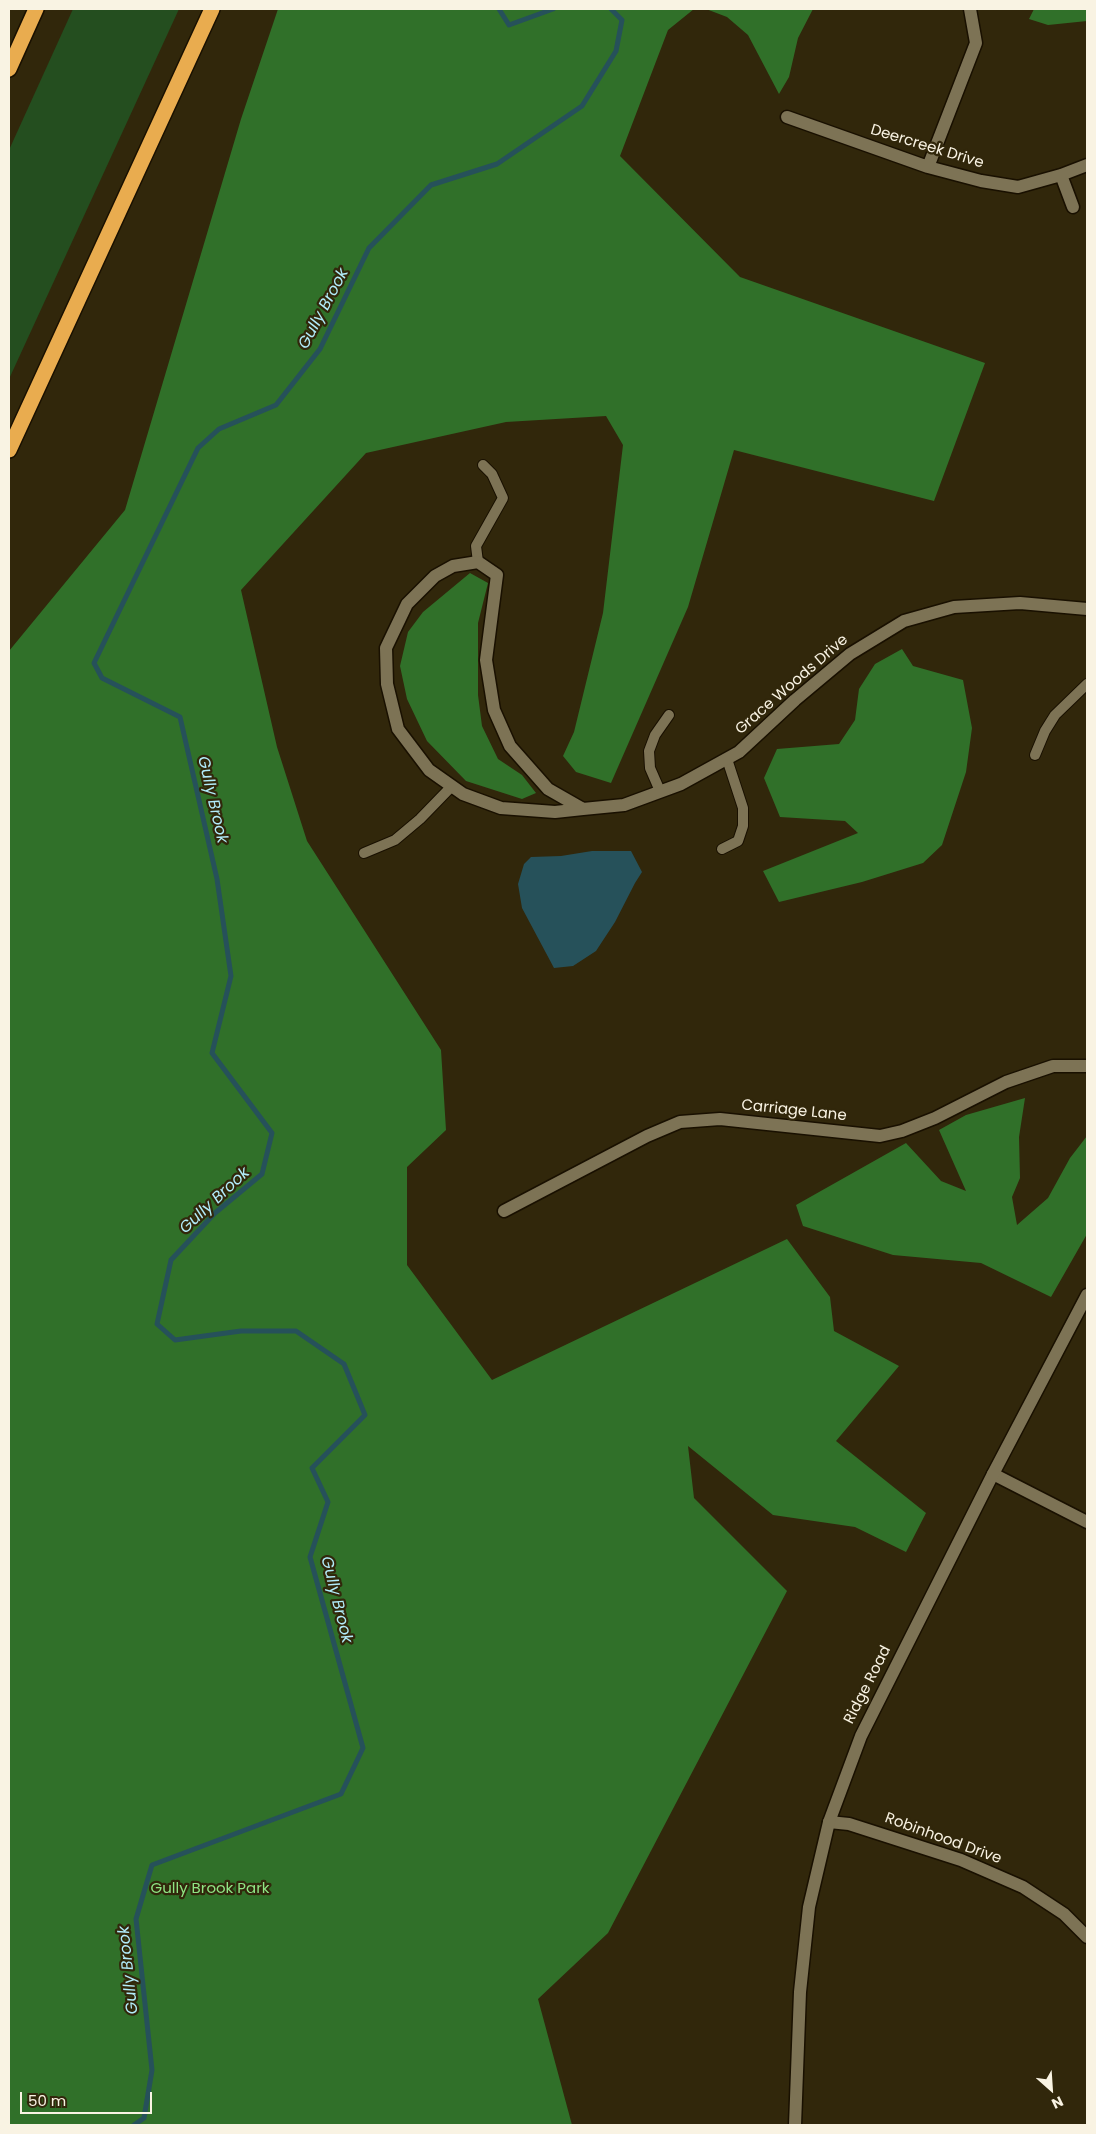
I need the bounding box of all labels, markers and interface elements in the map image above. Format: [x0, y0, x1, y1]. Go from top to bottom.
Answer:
street label: Deercreek Drive [868, 121, 986, 173]
water label: Gully Brook [295, 265, 353, 353]
street label: Grace Woods Drive [732, 631, 852, 739]
water label: Gully Brook [193, 755, 231, 845]
street label: Carriage Lane [740, 1097, 848, 1125]
water label: Gully Brook [176, 1164, 254, 1238]
water label: Gully Brook [316, 1555, 356, 1645]
street label: Ridge Road [841, 1643, 895, 1727]
street label: Robinhood Drive [882, 1810, 1004, 1868]
park label: Gully Brook Park [151, 1880, 269, 1898]
water label: Gully Brook [115, 1925, 143, 2015]
north arrow [1026, 2064, 1076, 2114]
scale bar [22, 2082, 155, 2114]
text: 50 m [28, 2090, 66, 2111]
text: N [1048, 2091, 1067, 2114]

